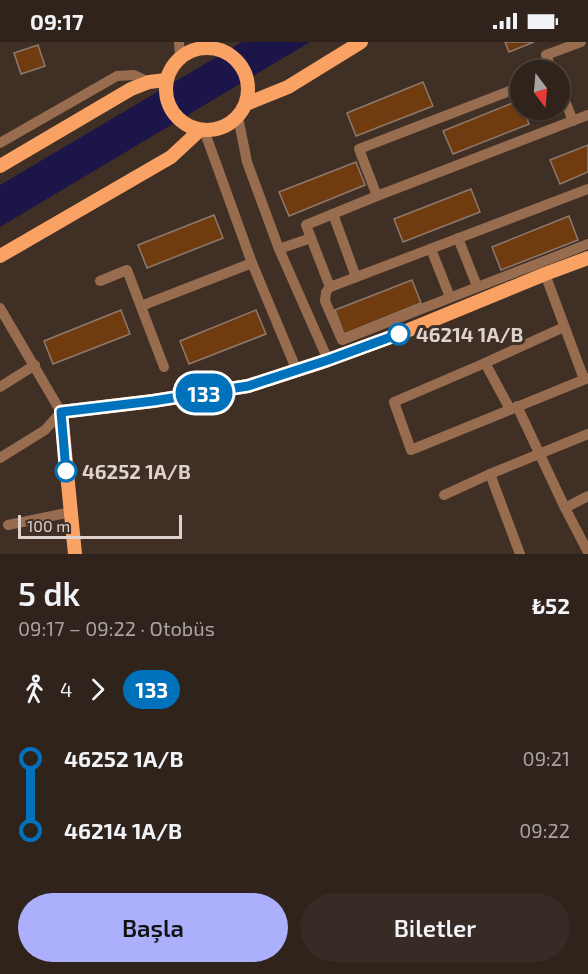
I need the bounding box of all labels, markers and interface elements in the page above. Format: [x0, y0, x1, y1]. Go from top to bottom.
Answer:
text: 09:17 [30, 8, 84, 34]
north arrow [510, 60, 570, 120]
map controls [510, 60, 570, 120]
place label: 46214 1A/B [416, 322, 523, 346]
marker: 46214 1A/B [388, 323, 410, 345]
line badge: 133 [170, 374, 238, 412]
text: 133 [188, 381, 220, 406]
place label: 46252 1A/B [82, 459, 191, 483]
marker: 46252 1A/B [55, 460, 77, 482]
scale bar [18, 512, 182, 540]
text: 100 m [27, 516, 70, 535]
text: 5 dk [18, 573, 80, 613]
text: ₺52 [532, 592, 570, 618]
text: 09:17 – 09:22 · Otobüs [18, 616, 215, 640]
icon: walk [18, 673, 51, 706]
icon: forward [81, 673, 114, 706]
text: 4 [60, 677, 72, 701]
text: 133 [135, 677, 168, 702]
text: 46252 1A/B [64, 745, 184, 771]
text: 09:21 [523, 746, 570, 770]
text: 46214 1A/B [64, 817, 182, 843]
text: 09:22 [519, 818, 570, 842]
button: Başla [18, 893, 288, 962]
button: Biletler [300, 893, 570, 962]

